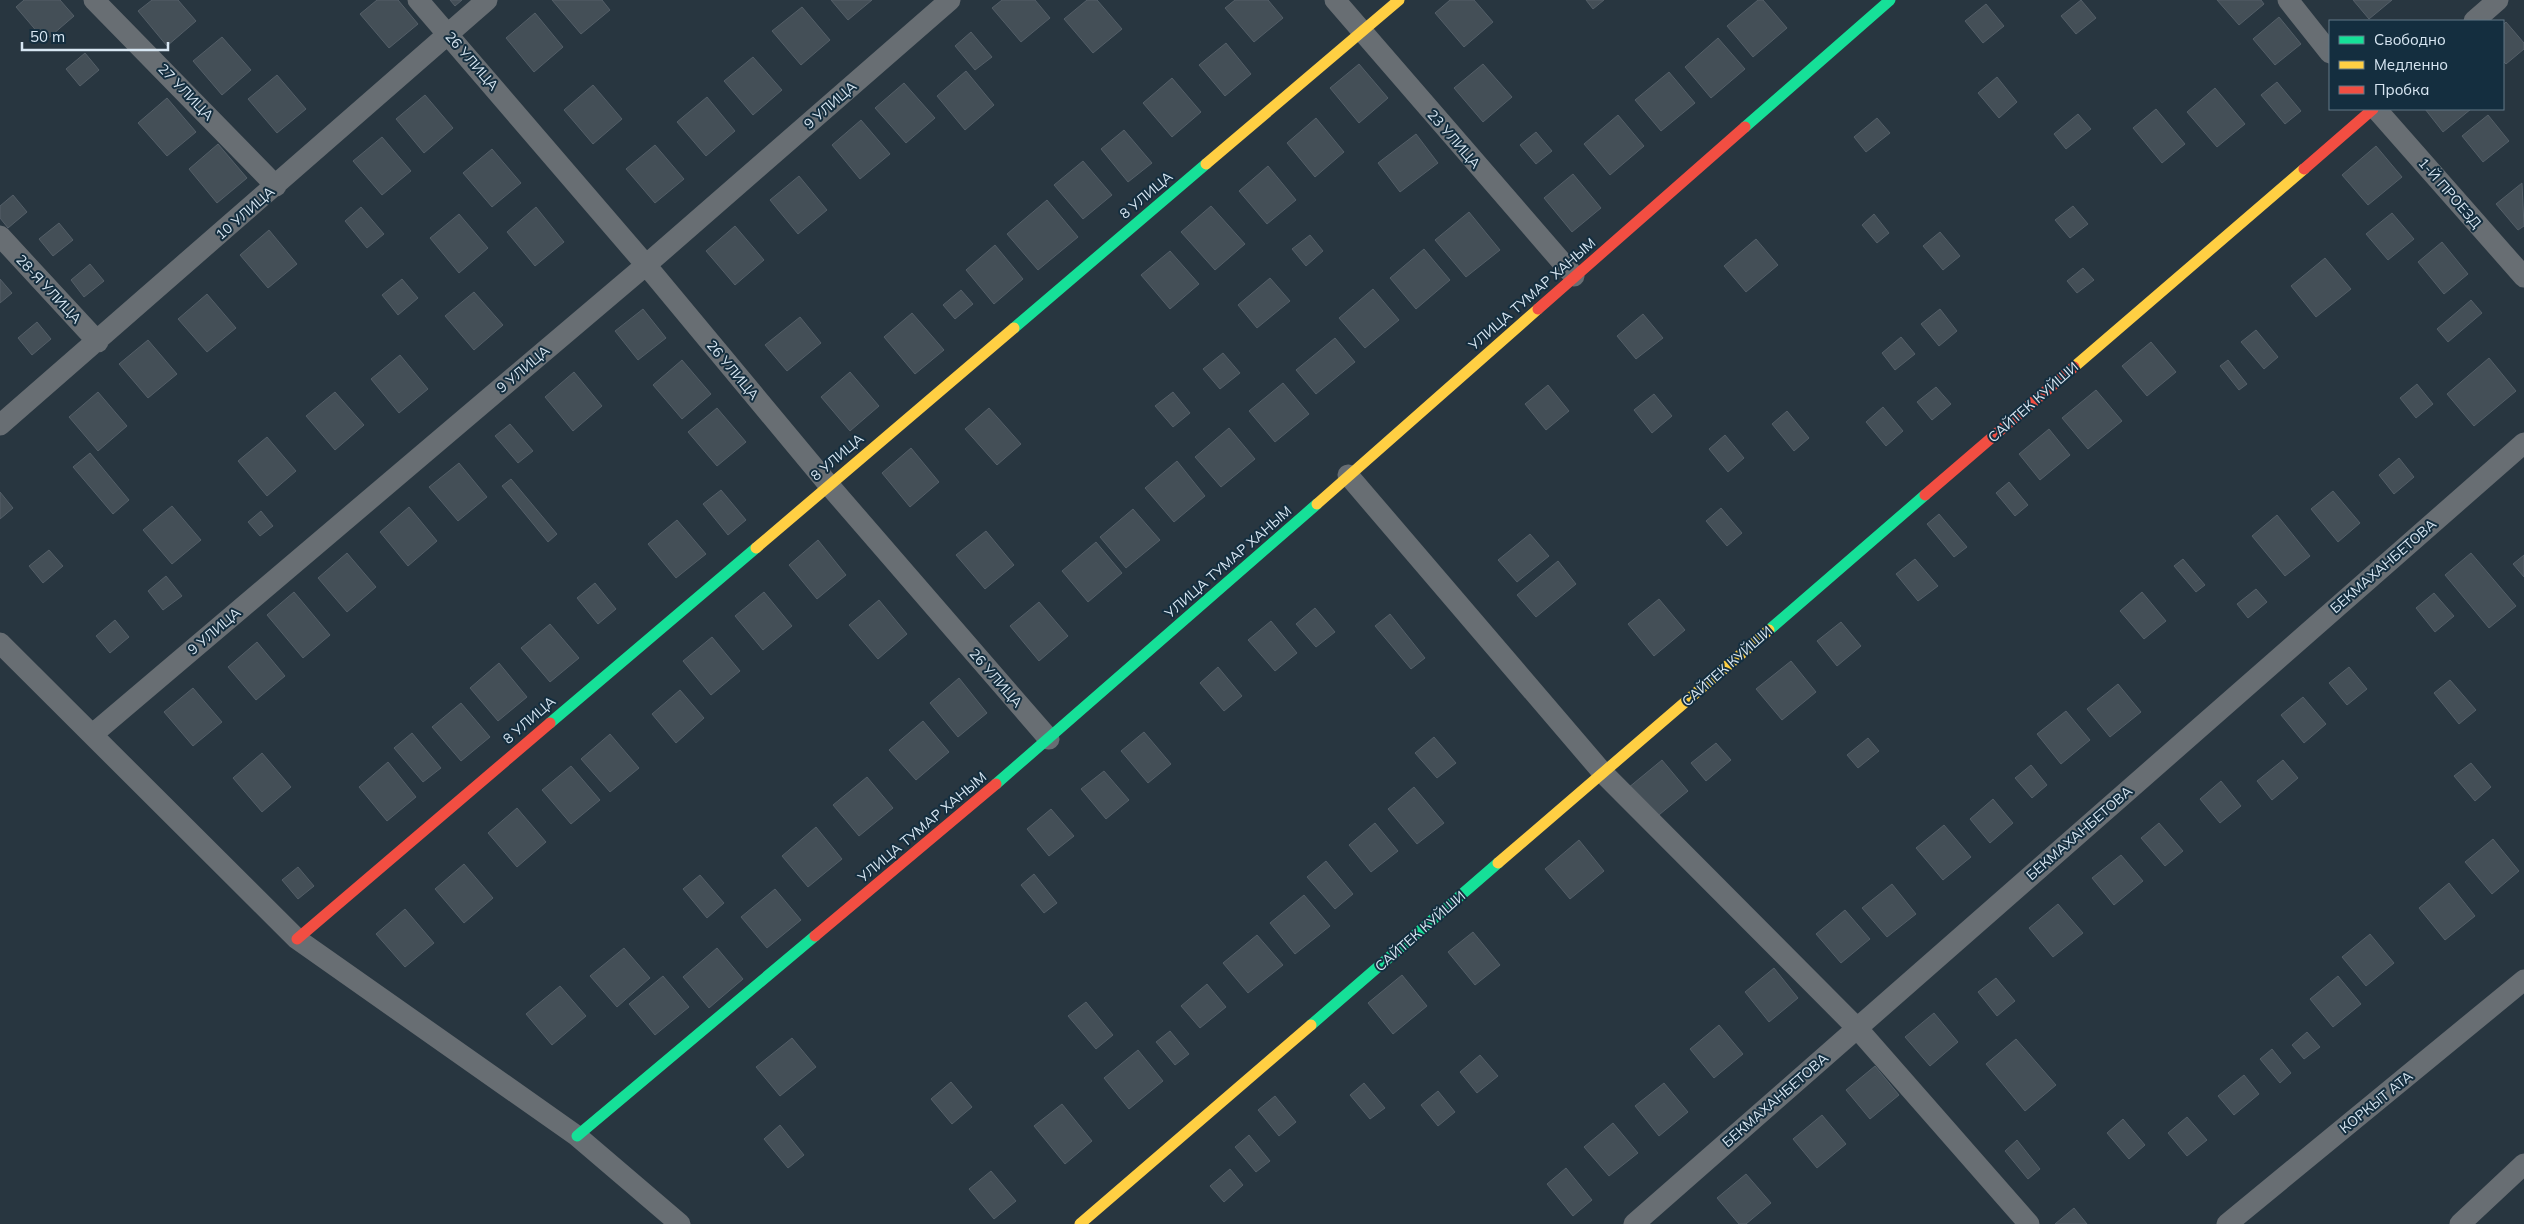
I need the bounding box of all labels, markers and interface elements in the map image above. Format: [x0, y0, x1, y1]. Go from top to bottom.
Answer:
scale bar [22, 20, 169, 52]
legend [2329, 20, 2504, 110]
text: 50 m [30, 27, 65, 46]
street label: 26 УЛИЦА [441, 28, 503, 95]
text: Свободно [2374, 30, 2446, 49]
text: Медленно [2374, 55, 2448, 74]
street label: 27 УЛИЦА [154, 60, 218, 125]
street label: 9 УЛИЦА [800, 77, 861, 133]
text: Пробка [2374, 80, 2429, 99]
street label: 23 УЛИЦА [1423, 106, 1485, 173]
street label: 1-Й ПРОЕЗД [2414, 154, 2486, 232]
street label: 8 УЛИЦА [1116, 167, 1177, 222]
street label: 10 УЛИЦА [212, 182, 279, 244]
street label: УЛИЦА ТУМАР ХАНЫМ [1464, 234, 1599, 355]
street label: 28-Я УЛИЦА [12, 251, 86, 328]
street label: 26 УЛИЦА [703, 336, 764, 404]
street label: 9 УЛИЦА [493, 341, 554, 396]
street label: САЙТЕК КУЙШИ [1984, 358, 2082, 446]
street label: 8 УЛИЦА [807, 429, 868, 484]
street label: УЛИЦА ТУМАР ХАНЫМ [1160, 502, 1295, 623]
street label: БЕКМАХАНБЕТОВА [2326, 515, 2440, 617]
street label: 9 УЛИЦА [184, 603, 245, 658]
street label: САЙТЕК КУЙШИ [1678, 622, 1776, 710]
street label: 26 УЛИЦА [965, 645, 1027, 712]
street label: 8 УЛИЦА [499, 692, 560, 748]
street label: УЛИЦА ТУМАР ХАНЫМ [853, 768, 990, 887]
street label: БЕКМАХАНБЕТОВА [2022, 782, 2136, 884]
street label: САЙТЕК КУЙШИ [1371, 887, 1469, 975]
street label: БЕКМАХАНБЕТОВА [1718, 1049, 1832, 1151]
street label: КОРКЫТ АТА [2336, 1066, 2417, 1137]

